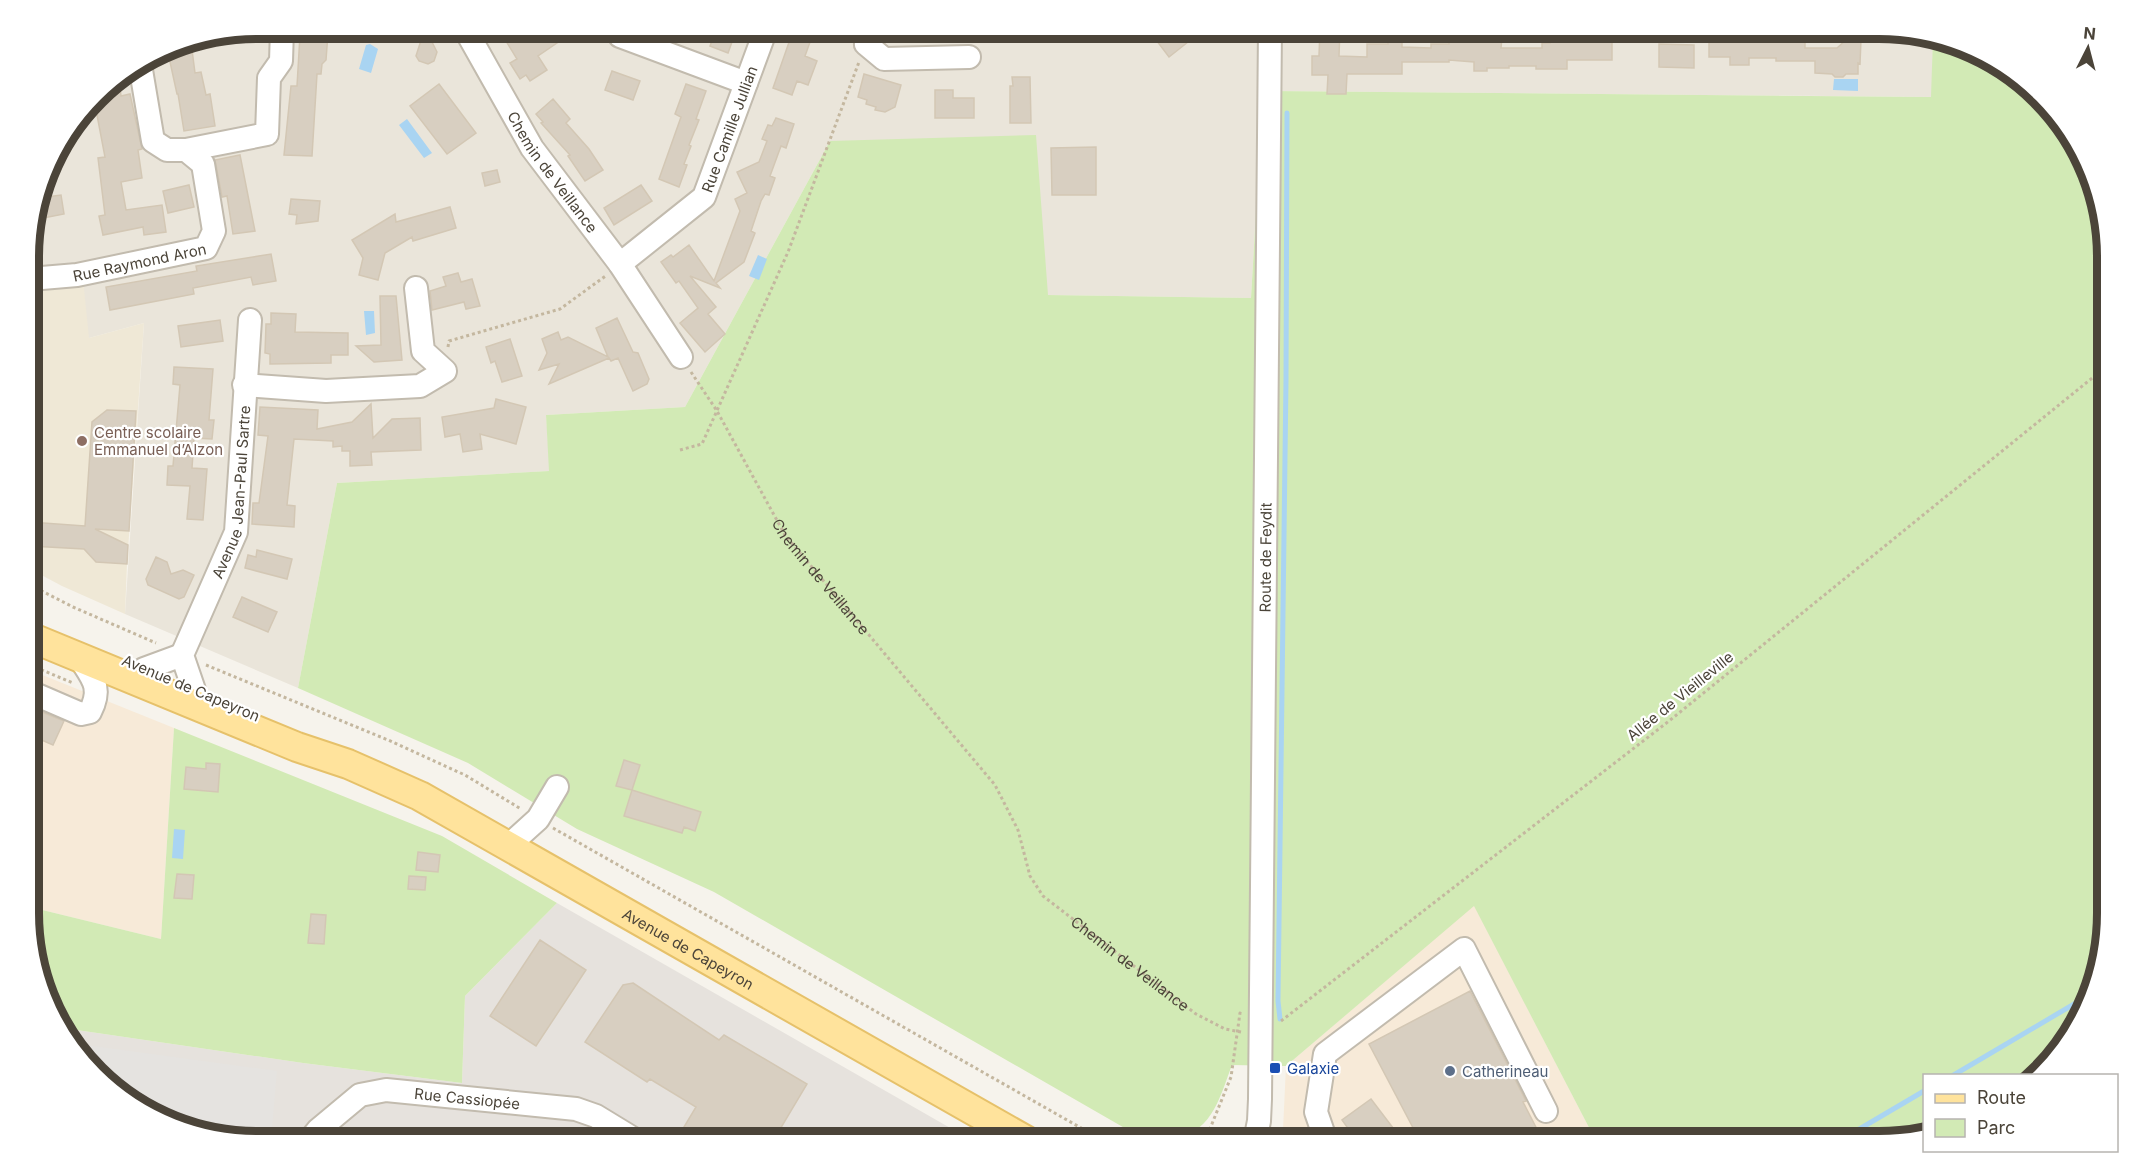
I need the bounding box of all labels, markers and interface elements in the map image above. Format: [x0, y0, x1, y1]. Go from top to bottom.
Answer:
north arrow [2058, 18, 2118, 78]
text: N [2082, 22, 2097, 44]
street label: Rue Camille Jullian [697, 63, 761, 195]
street label: Chemin de Veillance [504, 108, 602, 236]
street label: Rue Raymond Aron [71, 239, 208, 285]
street label: Avenue Jean-Paul Sartre [207, 405, 254, 581]
place label: Centre scolaire Emmanuel d’Alzon [94, 423, 223, 459]
marker: Centre scolaire Emmanuel d’Alzon [75, 434, 89, 448]
street label: Route de Feydit [1255, 502, 1275, 612]
street label: Chemin de Veillance [768, 515, 874, 638]
street label: Allée de Vieilleville [1623, 647, 1737, 745]
street label: Avenue de Capeyron [119, 650, 263, 726]
street label: Avenue de Capeyron [619, 904, 757, 993]
street label: Chemin de Veillance [1067, 912, 1193, 1015]
place label: Galaxie [1287, 1059, 1339, 1078]
marker: Galaxie [1268, 1061, 1282, 1075]
place label: Catherineau [1462, 1062, 1548, 1081]
marker: Catherineau [1443, 1064, 1457, 1078]
legend [1923, 1074, 2118, 1152]
street label: Rue Cassiopée [414, 1083, 521, 1113]
text: Route [1977, 1087, 2026, 1108]
text: Parc [1977, 1117, 2015, 1138]

